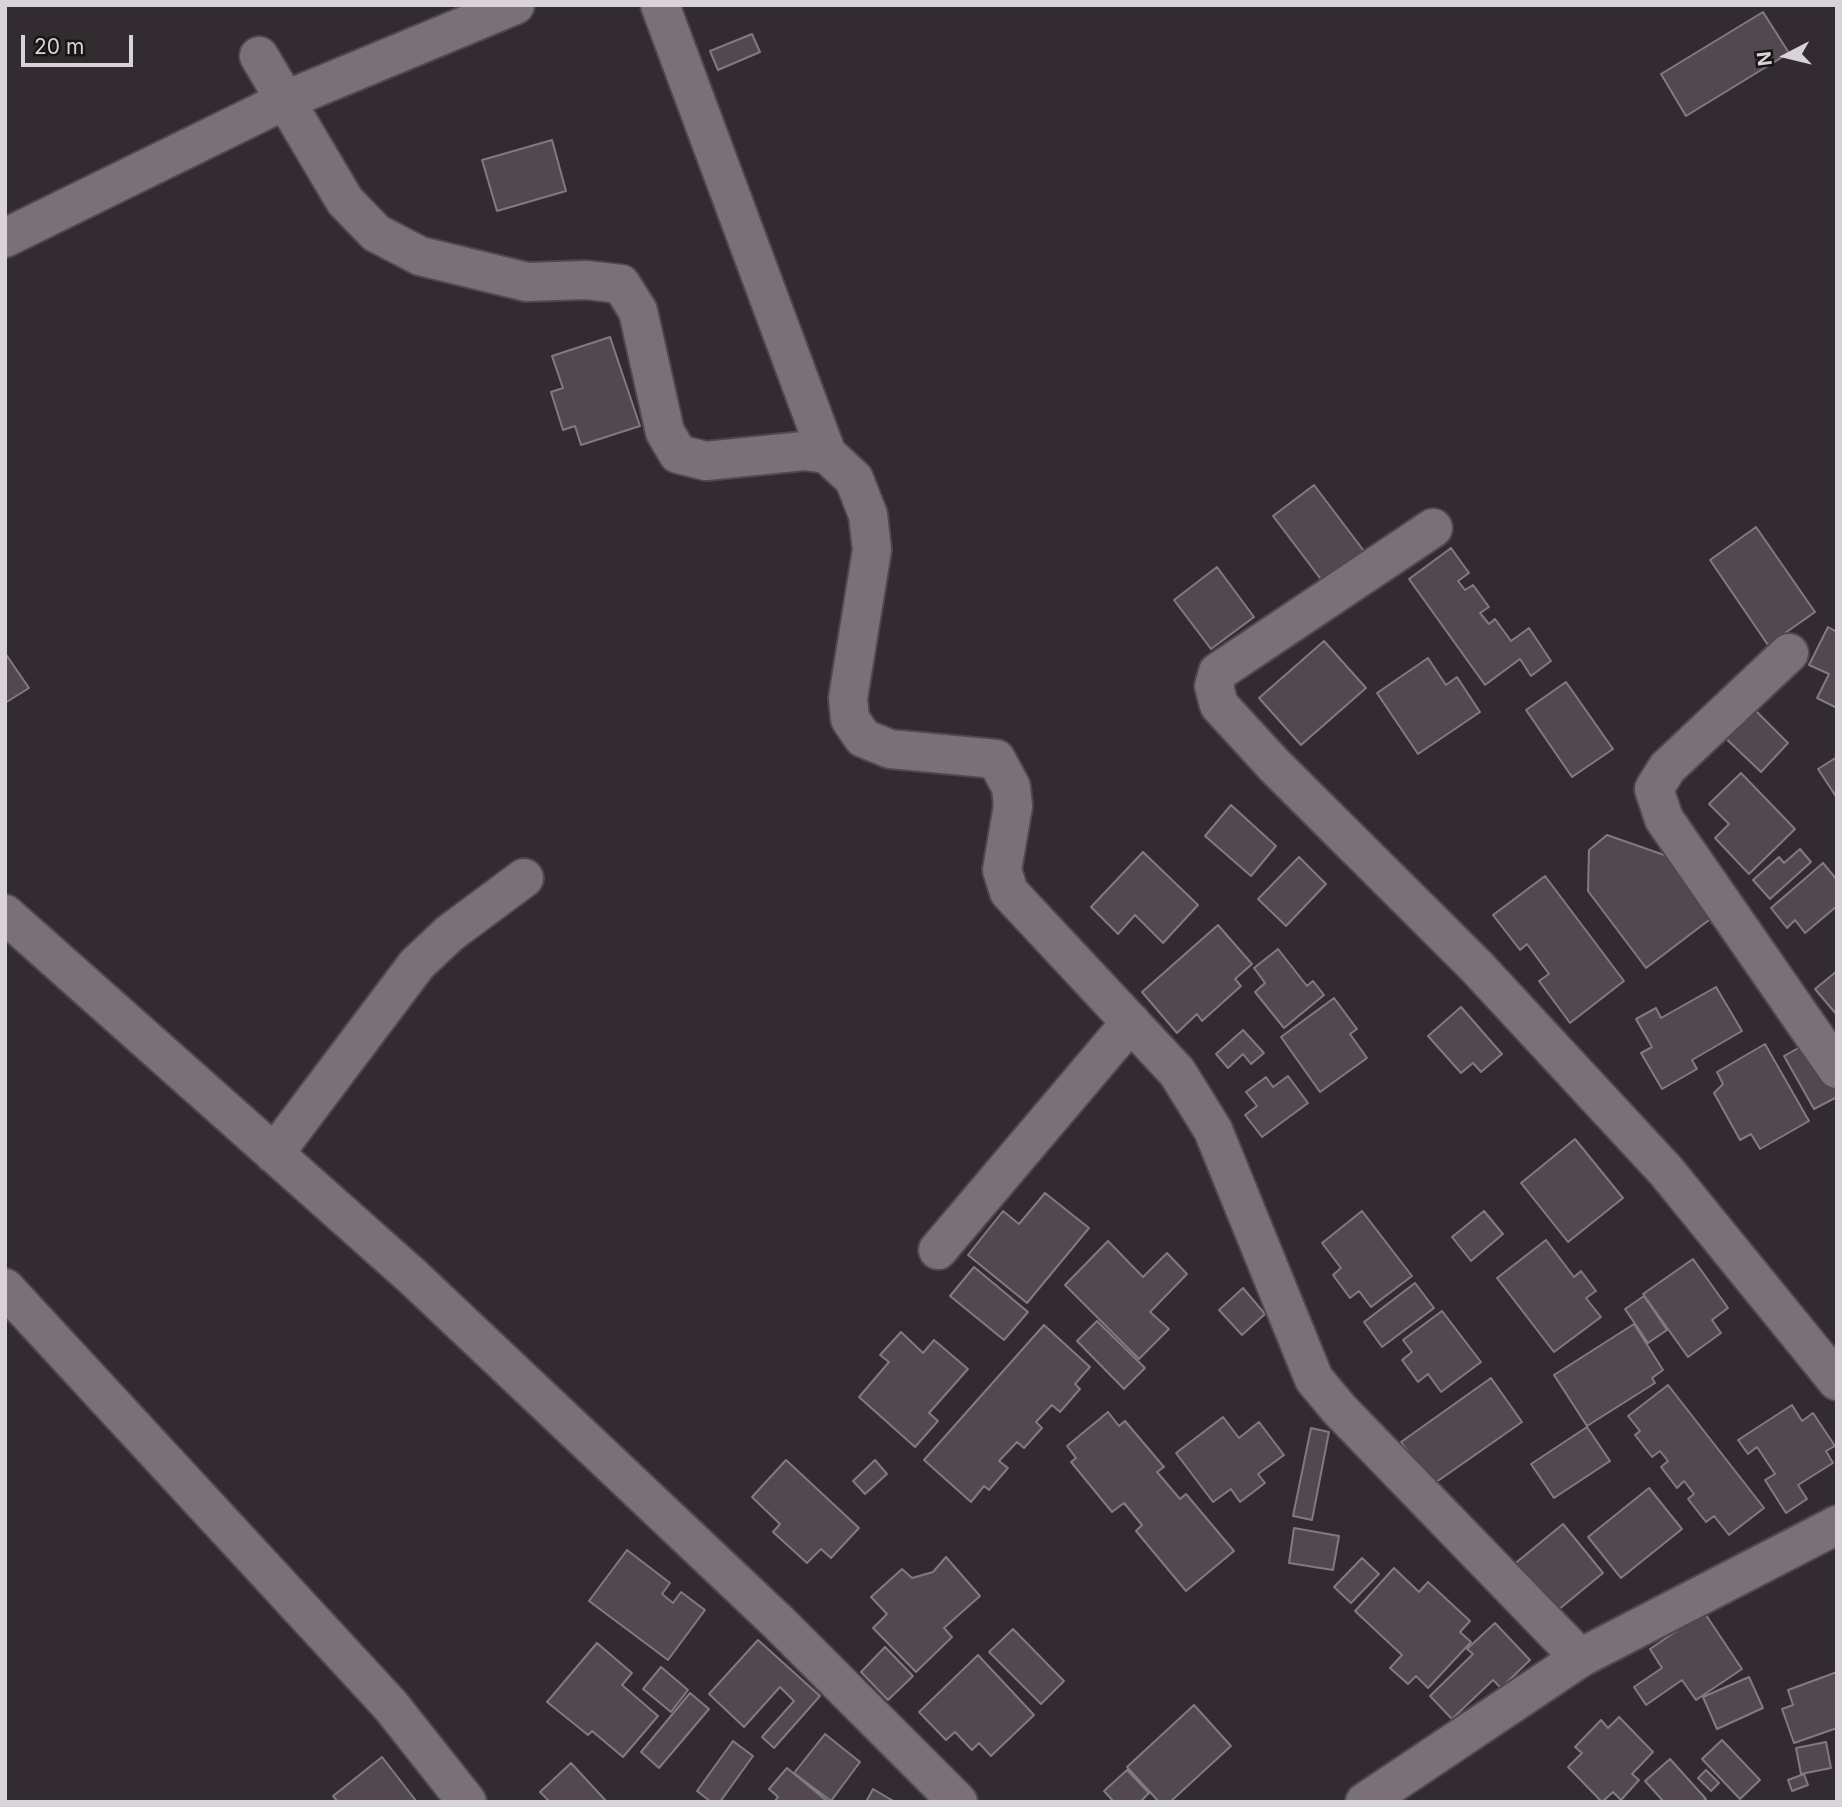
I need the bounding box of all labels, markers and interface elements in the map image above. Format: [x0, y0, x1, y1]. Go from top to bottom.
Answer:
scale bar [24, 21, 136, 65]
north arrow [1751, 21, 1821, 91]
text: 20 m [34, 34, 84, 59]
text: N [1752, 50, 1777, 67]

